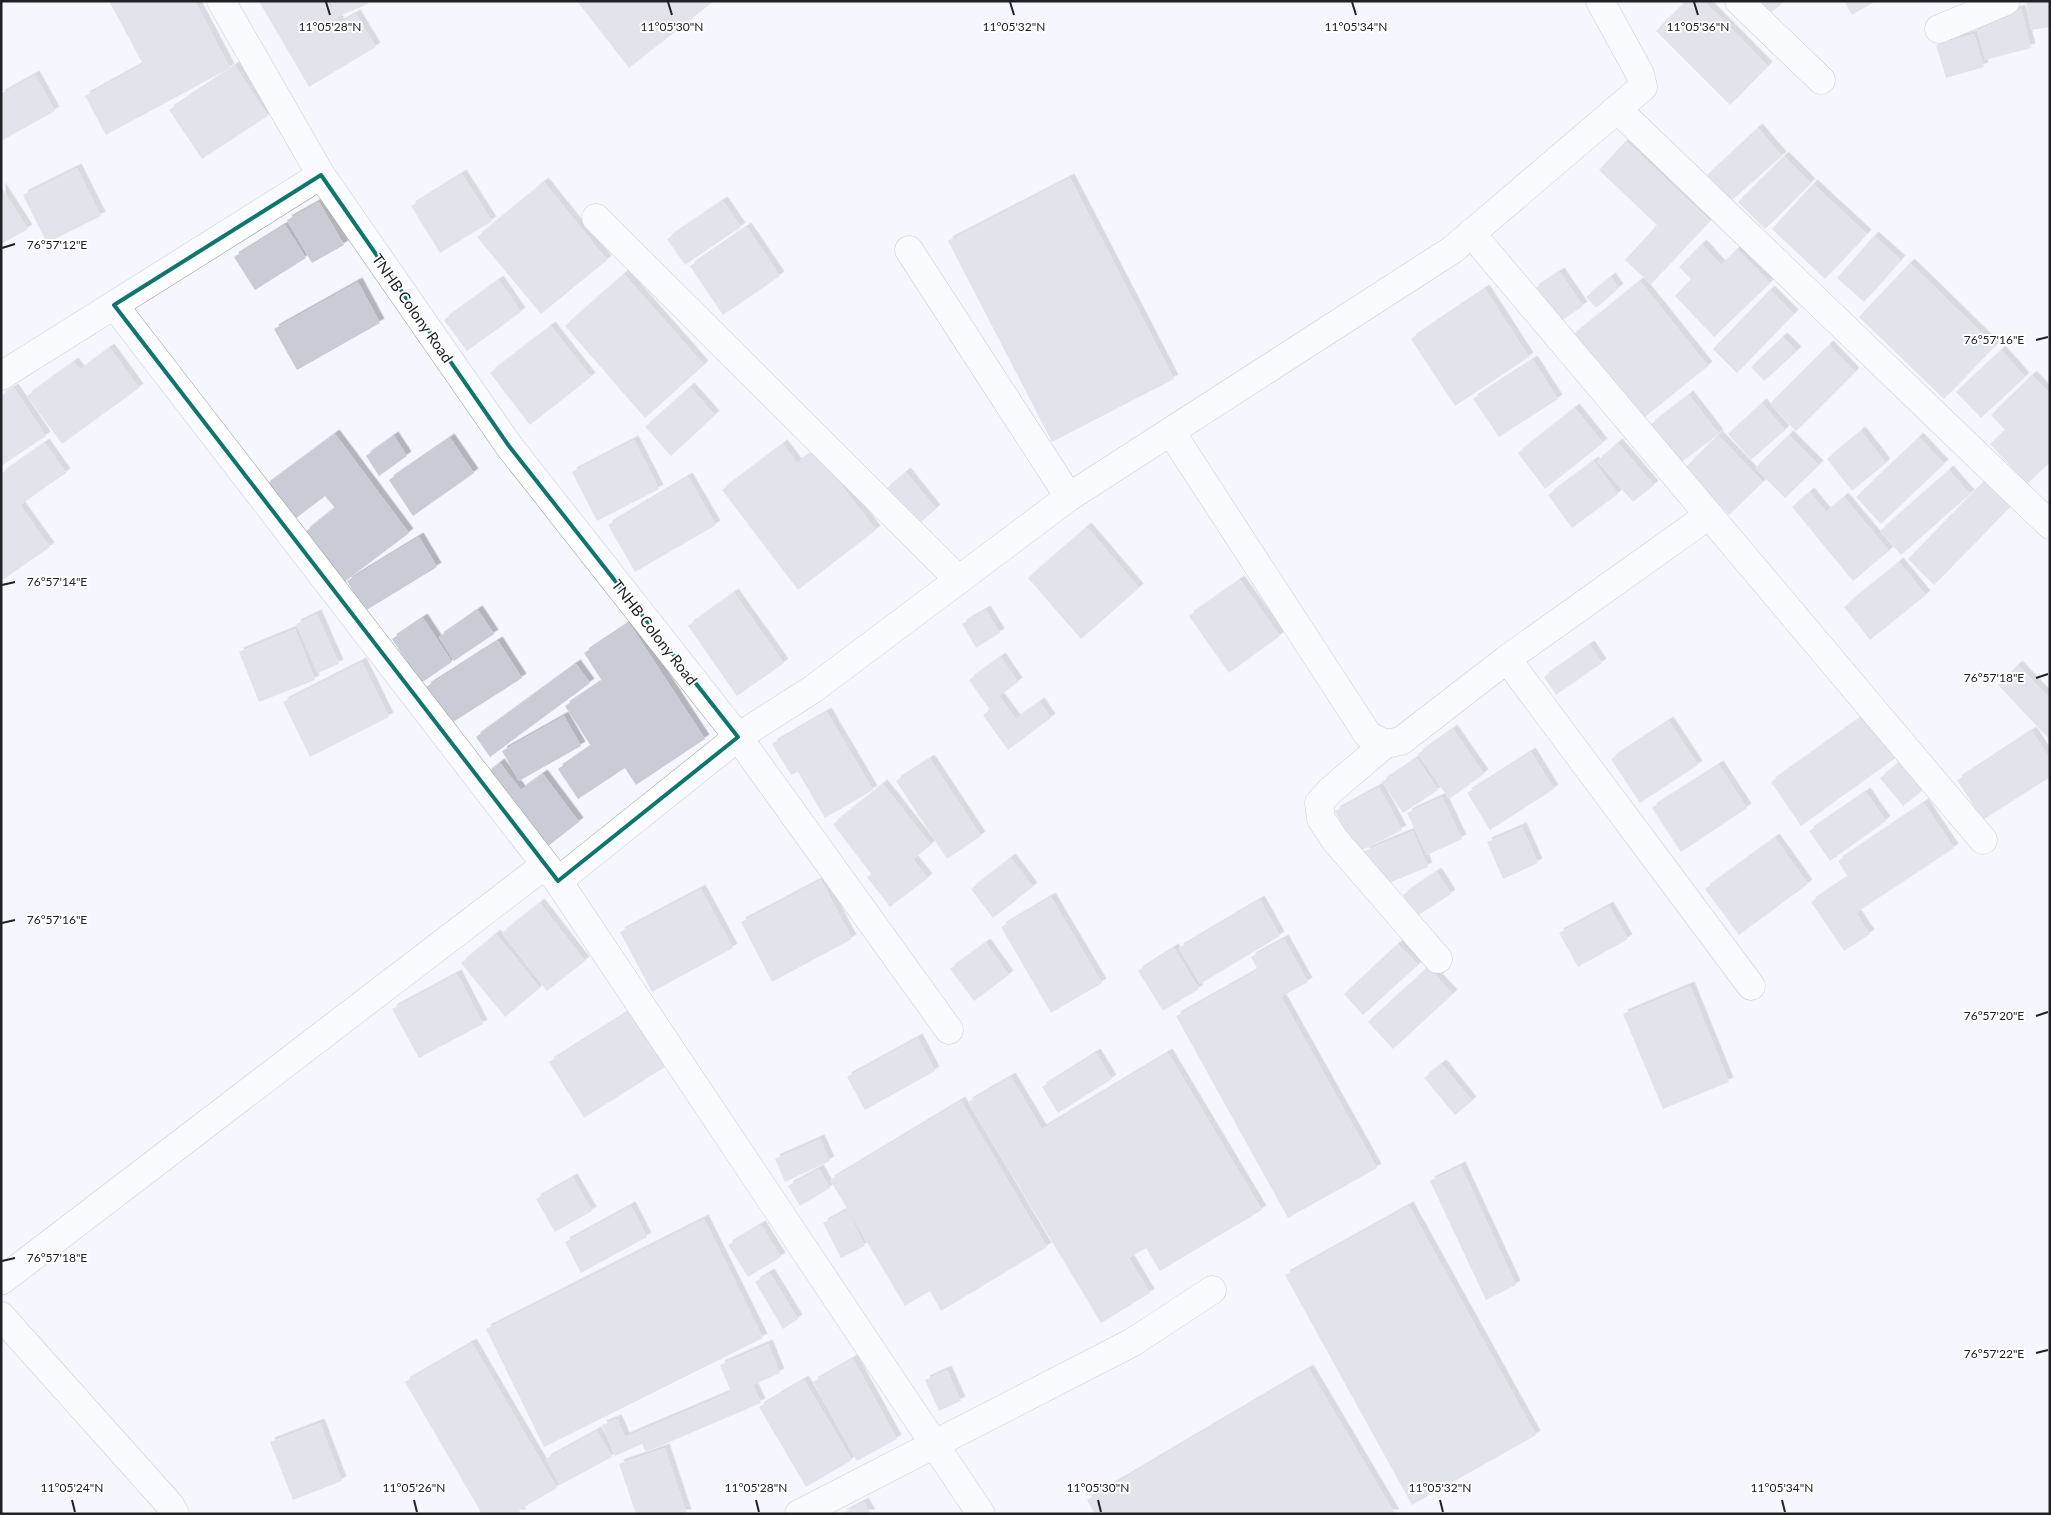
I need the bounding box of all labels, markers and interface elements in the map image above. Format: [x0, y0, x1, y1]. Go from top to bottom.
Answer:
text: 11°05'28"N [299, 19, 361, 34]
text: 11°05'30"N [641, 19, 703, 34]
text: 11°05'32"N [983, 19, 1045, 34]
text: 11°05'34"N [1325, 19, 1387, 34]
text: 11°05'36"N [1667, 19, 1729, 34]
text: 76°57'12"E [27, 237, 87, 252]
street label: TNHB Colony Road [369, 250, 457, 366]
text: 76°57'16"E [1964, 332, 2024, 347]
text: 76°57'14"E [27, 574, 87, 589]
street label: TNHB Colony Road [608, 576, 702, 688]
text: 76°57'18"E [1964, 670, 2024, 685]
text: 76°57'16"E [27, 912, 87, 927]
text: 76°57'20"E [1964, 1008, 2024, 1023]
text: 76°57'18"E [27, 1250, 87, 1265]
text: 76°57'22"E [1964, 1346, 2024, 1361]
text: 11°05'24"N [41, 1480, 103, 1495]
text: 11°05'26"N [383, 1480, 445, 1495]
text: 11°05'28"N [725, 1480, 787, 1495]
text: 11°05'30"N [1067, 1480, 1129, 1495]
text: 11°05'32"N [1409, 1480, 1471, 1495]
text: 11°05'34"N [1751, 1480, 1813, 1495]

